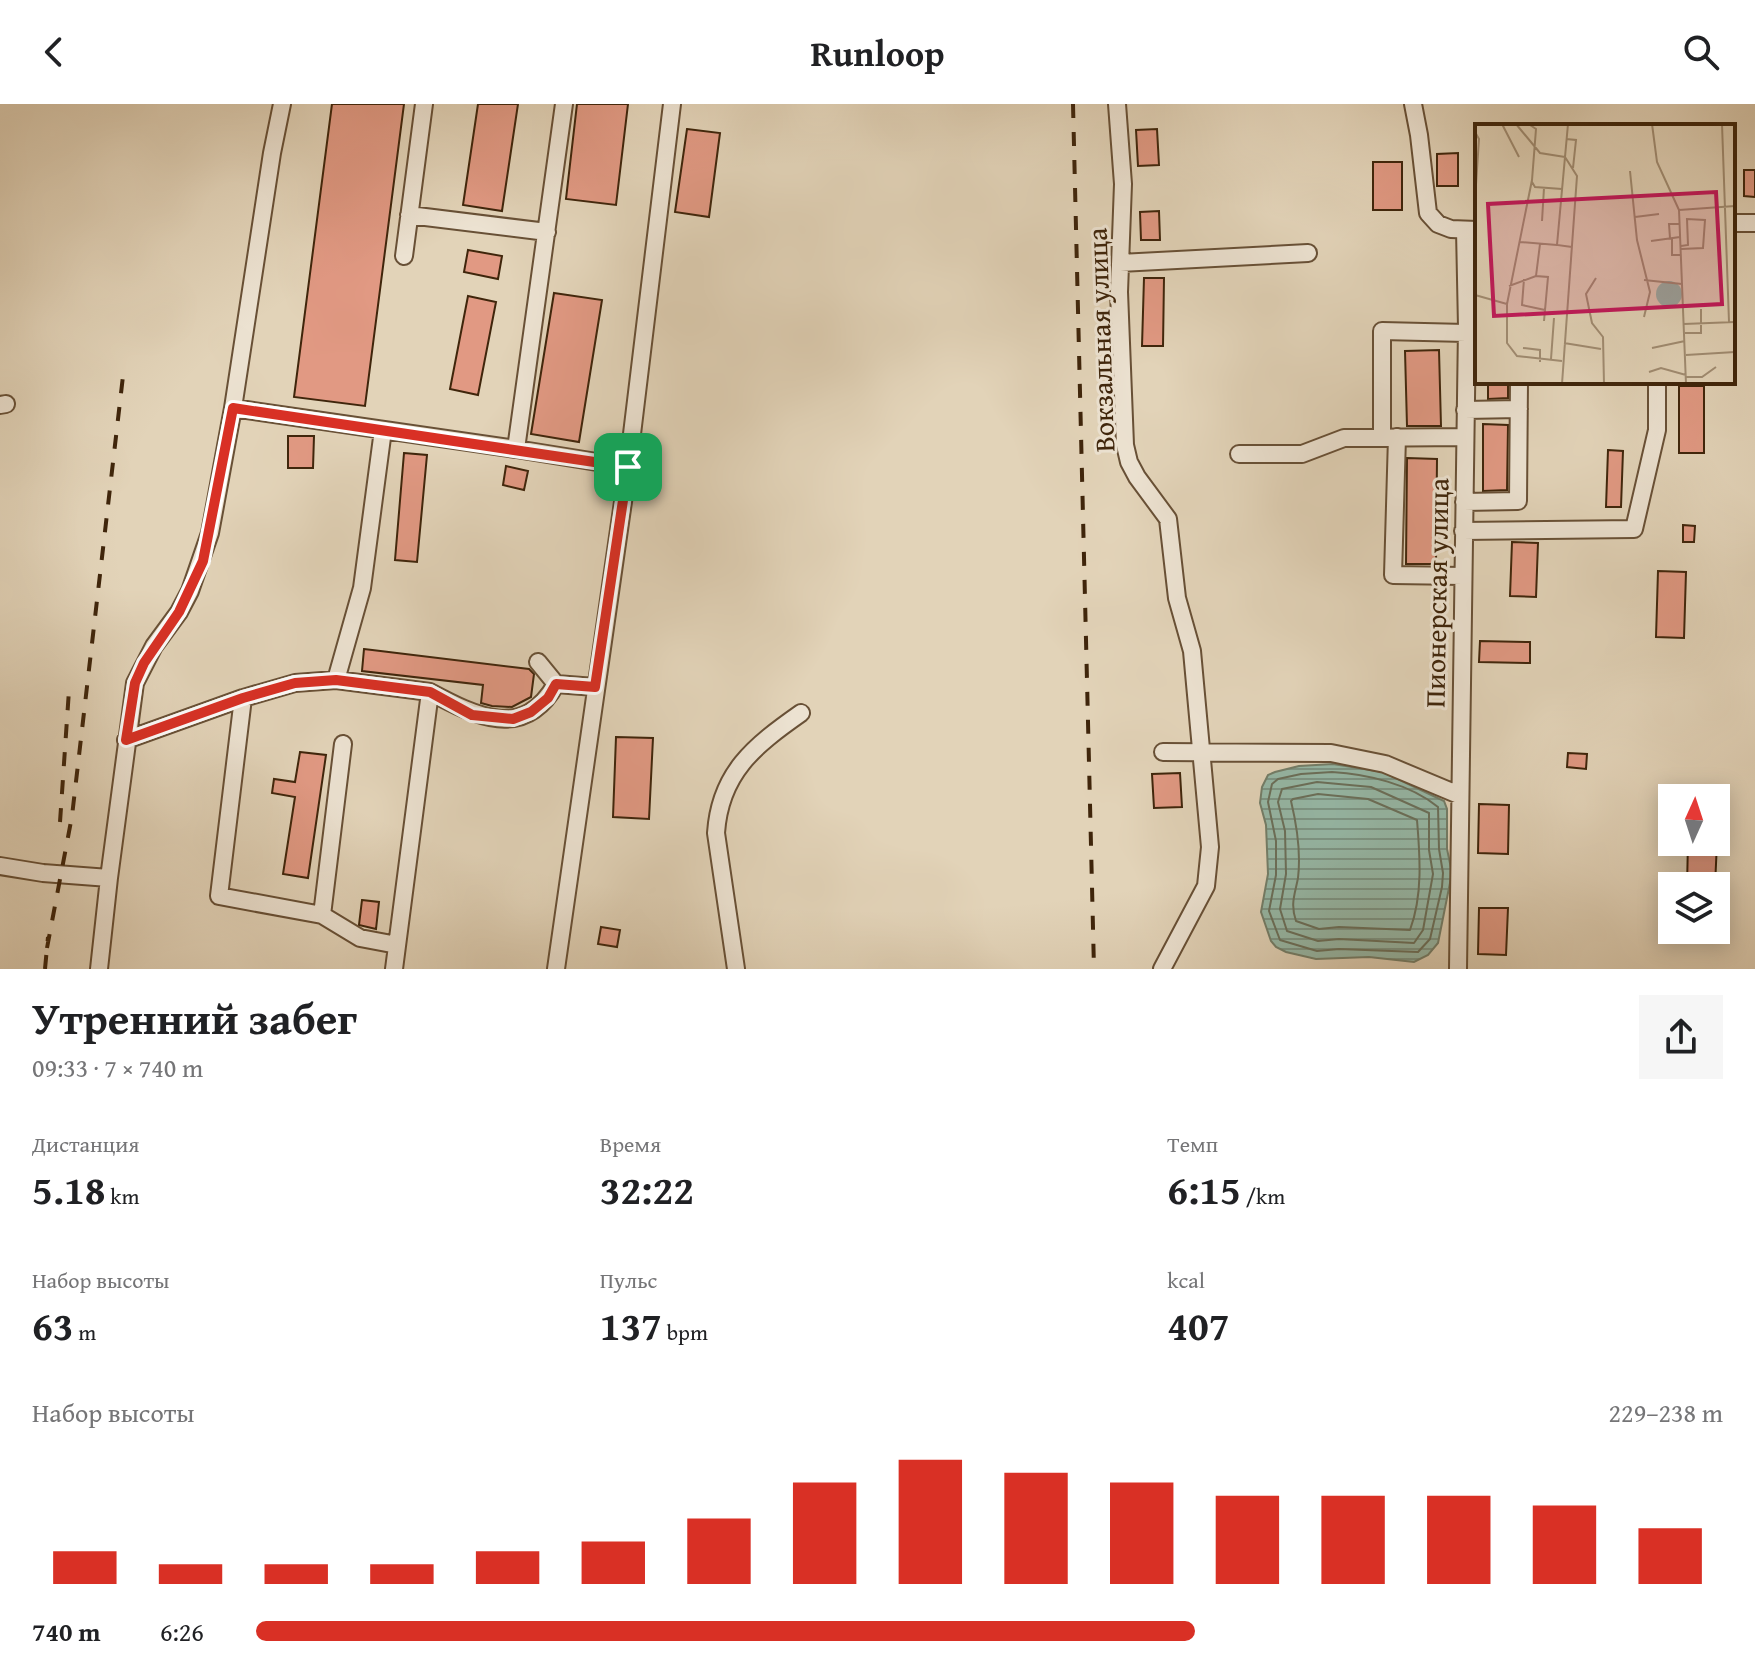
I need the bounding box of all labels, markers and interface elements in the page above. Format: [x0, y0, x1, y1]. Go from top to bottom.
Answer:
text: Runloop [810, 26, 945, 79]
icon: back [32, 30, 76, 74]
icon: search [1679, 30, 1723, 74]
inset map [1475, 124, 1735, 384]
street label: Вокзальная улица [1076, 226, 1124, 453]
pin [594, 433, 662, 501]
icon: arrive [606, 445, 650, 489]
street label: Пионерская улица [1413, 477, 1459, 708]
north arrow [1658, 784, 1730, 856]
map controls [1658, 784, 1730, 944]
button: layers [1658, 872, 1730, 944]
text: Утренний забег [32, 986, 357, 1050]
button: share [1639, 995, 1723, 1079]
text: 09:33 · 7 × 740 m [32, 1048, 203, 1087]
text: Дистанция [32, 1128, 140, 1160]
text: Время [600, 1128, 661, 1160]
text: Темп [1167, 1128, 1218, 1160]
text: 5.18 [32, 1160, 105, 1219]
text: 32:22 [600, 1160, 694, 1219]
text: 6:15 [1167, 1160, 1241, 1219]
text: km [105, 1180, 139, 1212]
text: /km [1241, 1180, 1285, 1212]
text: Набор высоты [32, 1264, 169, 1296]
text: Пульс [600, 1264, 657, 1296]
text: kcal [1167, 1264, 1205, 1296]
text: 63 [32, 1296, 73, 1355]
text: 137 [600, 1296, 662, 1355]
text: 407 [1167, 1296, 1230, 1355]
text: m [73, 1316, 96, 1348]
text: bpm [662, 1316, 708, 1348]
text: Набор высоты [32, 1393, 194, 1432]
text: 229–238 m [1609, 1393, 1723, 1432]
text: 740 m [32, 1612, 100, 1651]
text: 6:26 [160, 1612, 204, 1651]

